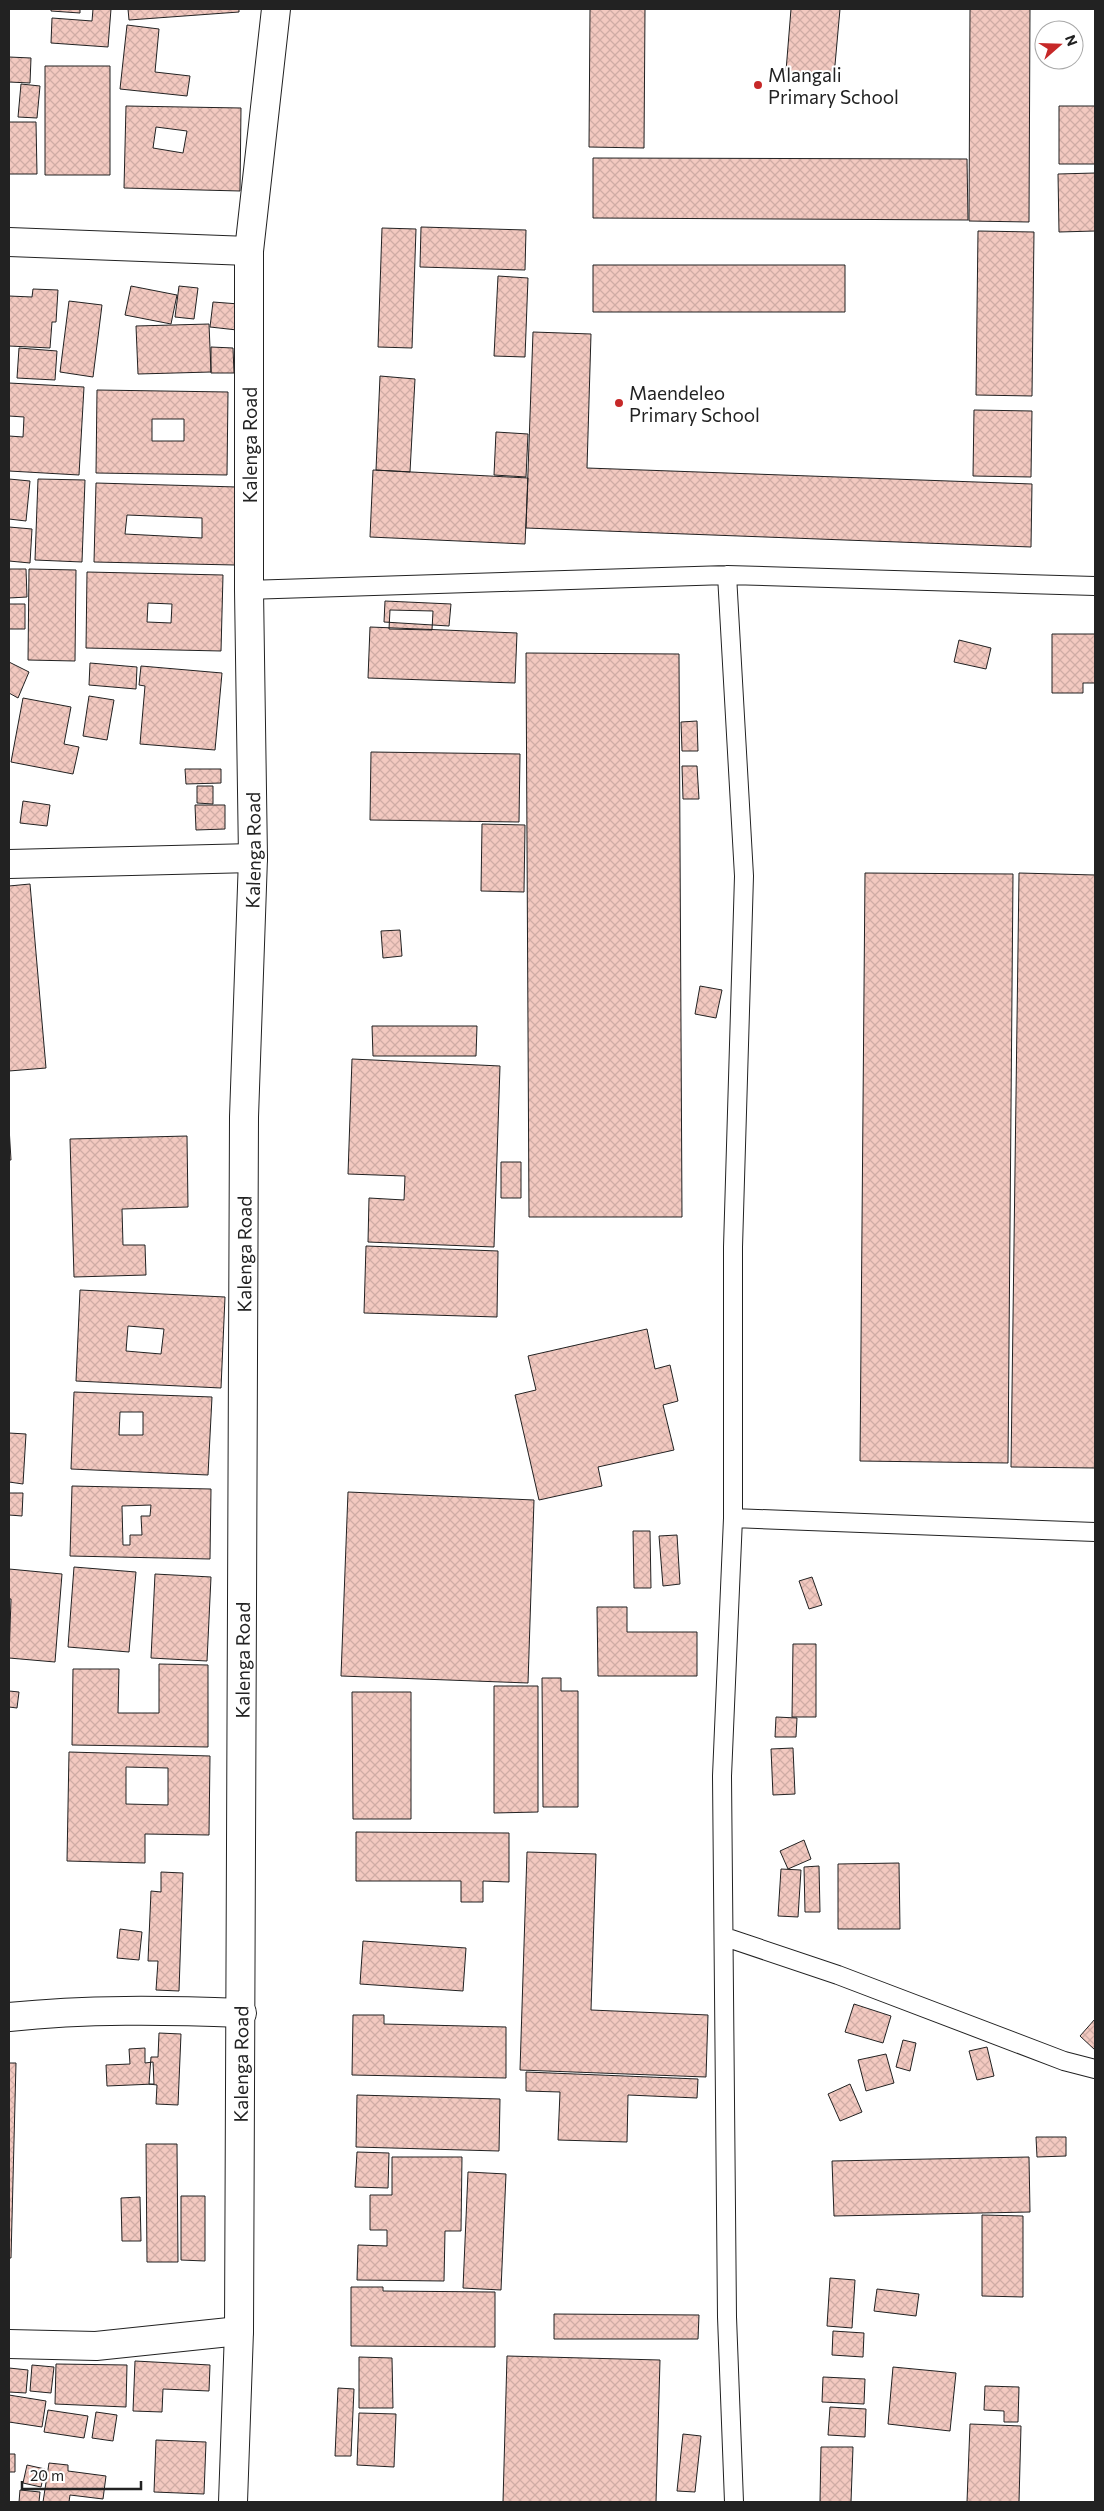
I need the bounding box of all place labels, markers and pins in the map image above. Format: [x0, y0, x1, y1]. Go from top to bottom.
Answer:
place label: Mlangali Primary School [768, 63, 899, 108]
marker: Mlangali Primary School [752, 79, 764, 91]
place label: Maendeleo Primary School [629, 381, 760, 426]
marker: Maendeleo Primary School [613, 397, 625, 409]

